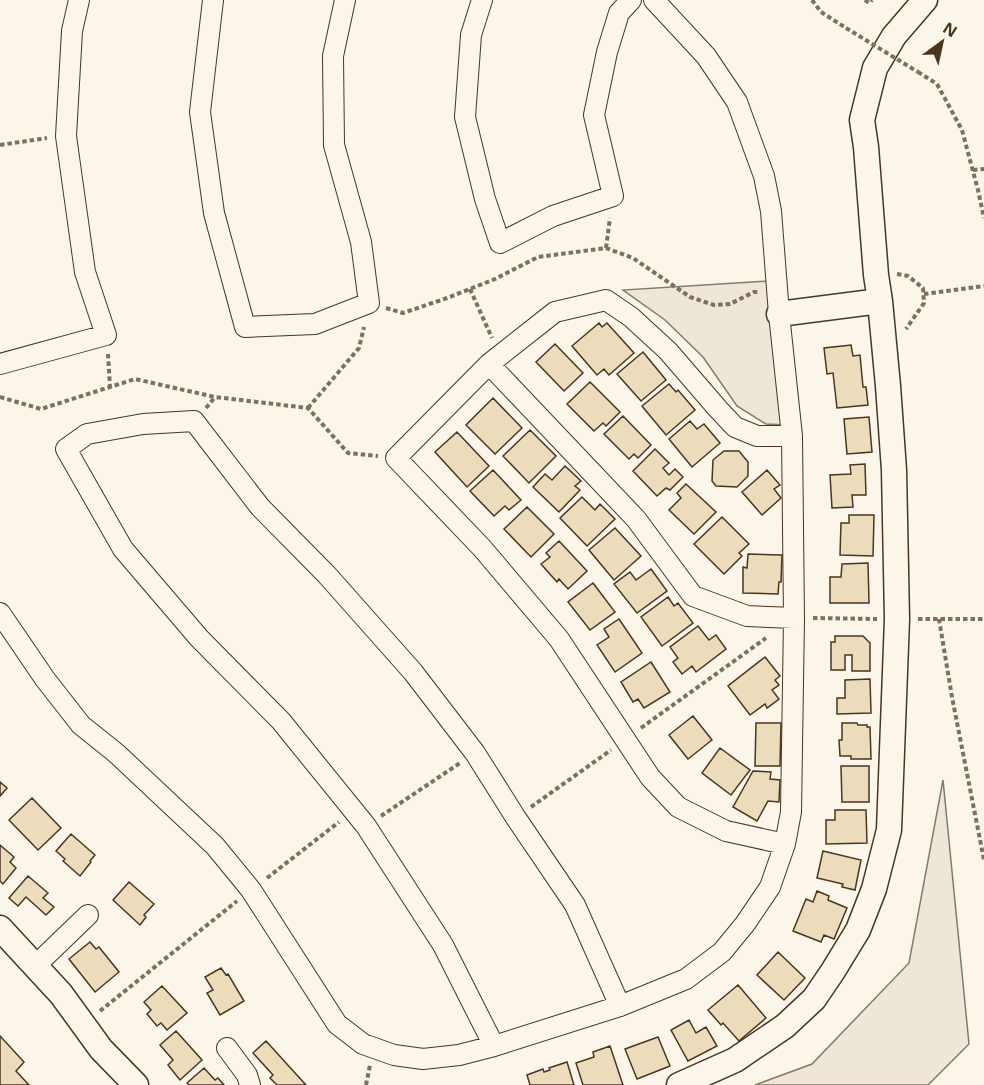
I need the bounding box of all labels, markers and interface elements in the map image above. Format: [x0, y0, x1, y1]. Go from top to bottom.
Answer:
north arrow [912, 12, 972, 72]
text: N [939, 17, 962, 42]

